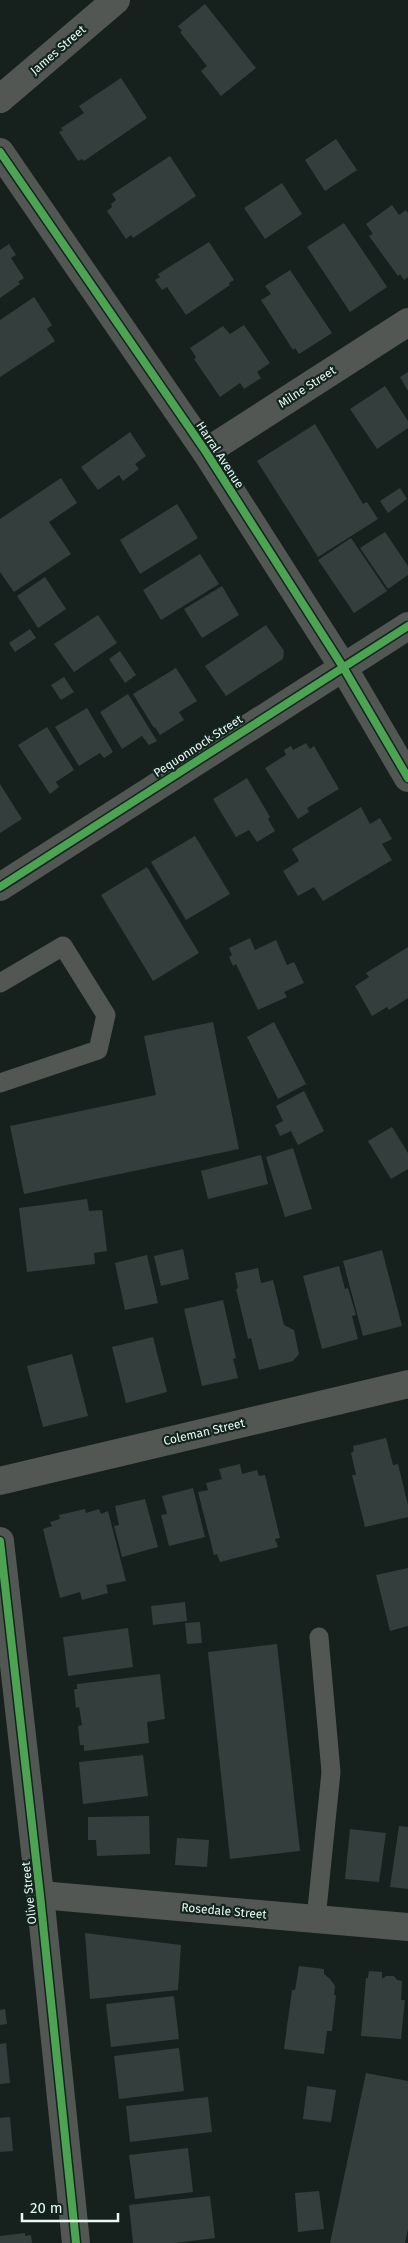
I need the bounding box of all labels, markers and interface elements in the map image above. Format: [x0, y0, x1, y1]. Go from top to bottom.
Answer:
street label: James Street [28, 22, 89, 78]
street label: Milne Street [276, 363, 339, 411]
street label: Harral Avenue [193, 419, 247, 491]
street label: Pequonnock Street [151, 712, 246, 780]
street label: Coleman Street [162, 1416, 247, 1448]
street label: Olive Street [19, 1860, 39, 1925]
street label: Rosedale Street [181, 1900, 268, 1922]
scale bar [22, 2190, 119, 2222]
text: 20 m [30, 2199, 63, 2217]

